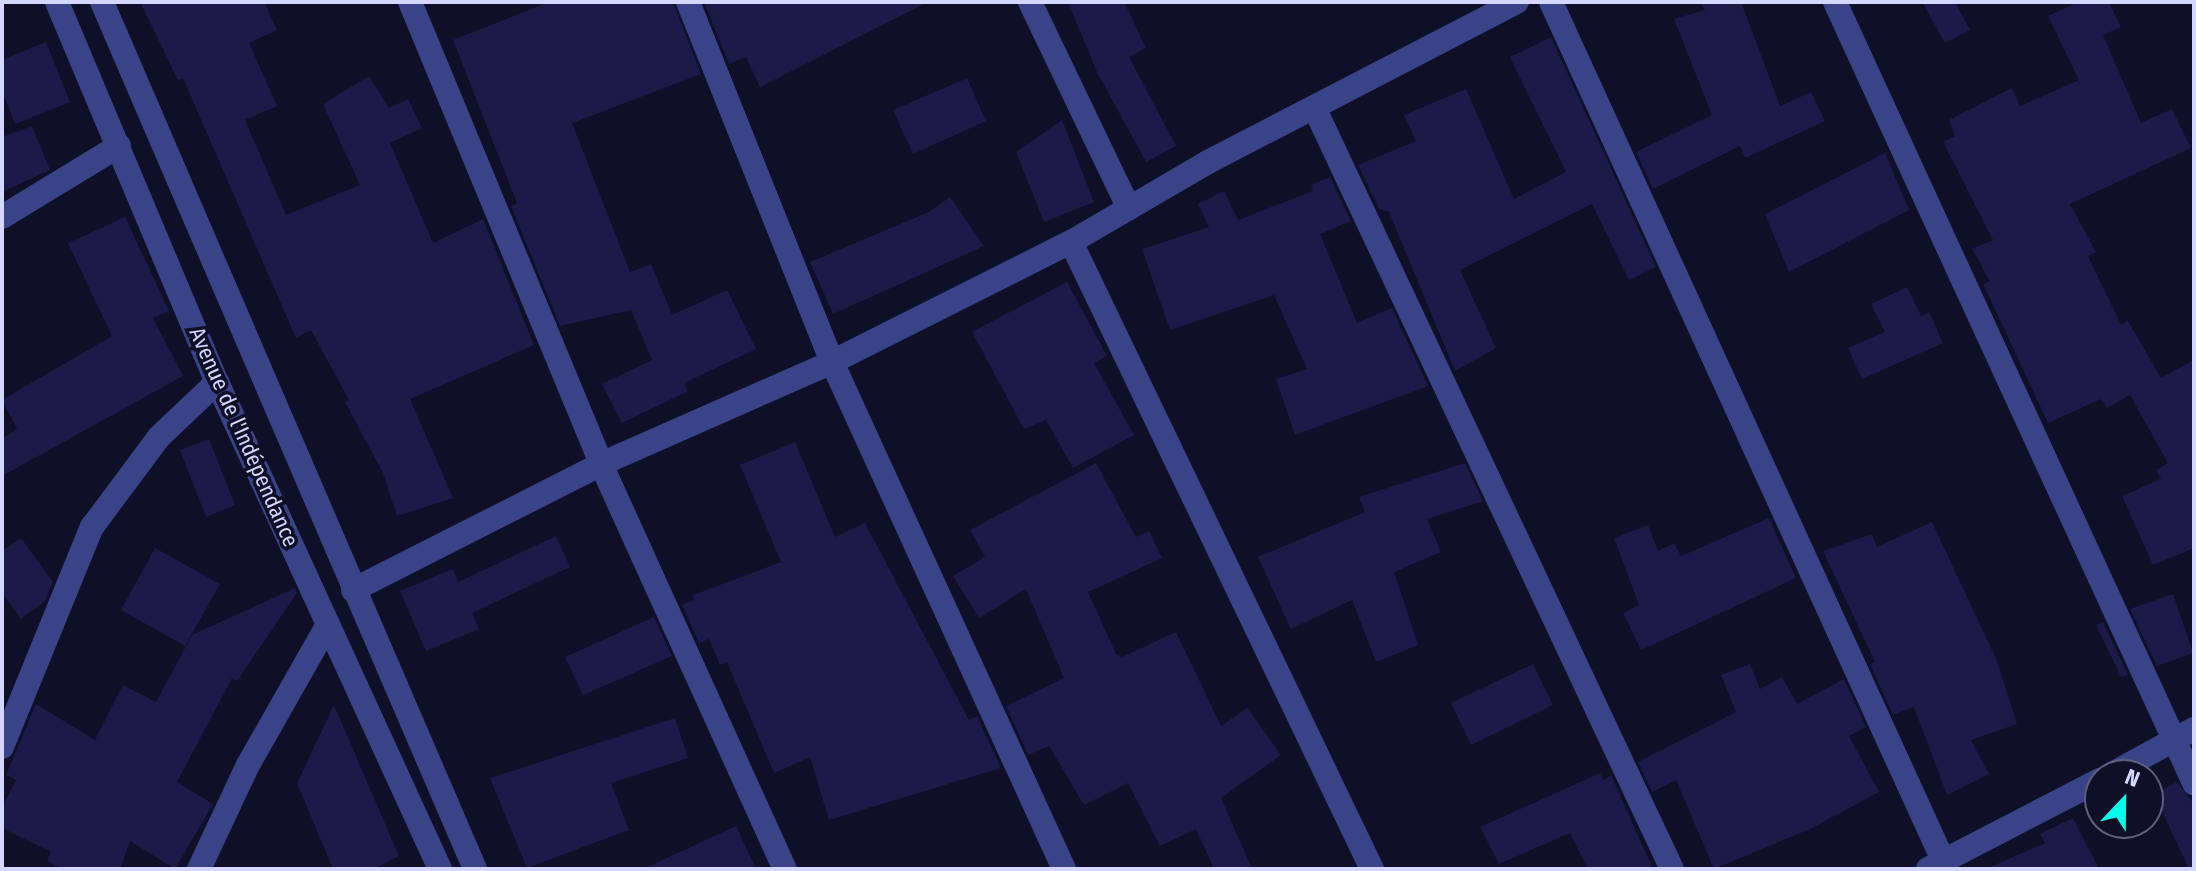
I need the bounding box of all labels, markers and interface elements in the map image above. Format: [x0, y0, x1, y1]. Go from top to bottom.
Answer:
street label: Avenue de l'Indépendance [184, 323, 304, 551]
north arrow [2084, 759, 2164, 839]
text: N [2121, 763, 2144, 793]

